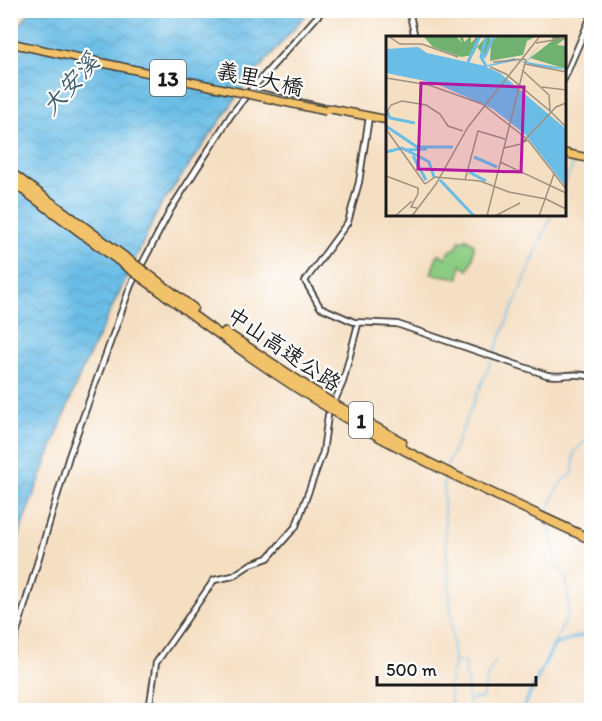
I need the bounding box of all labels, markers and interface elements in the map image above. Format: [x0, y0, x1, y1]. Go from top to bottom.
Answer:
inset map [386, 36, 566, 216]
water label: 大安溪 [35, 46, 106, 120]
street label: 義里大橋 [214, 57, 306, 101]
road number: 13 [150, 60, 186, 96]
street label: 中山高速公路 [222, 301, 346, 397]
road number: 1 [349, 402, 373, 438]
scale bar [377, 649, 536, 687]
text: 500 m [386, 659, 437, 681]

